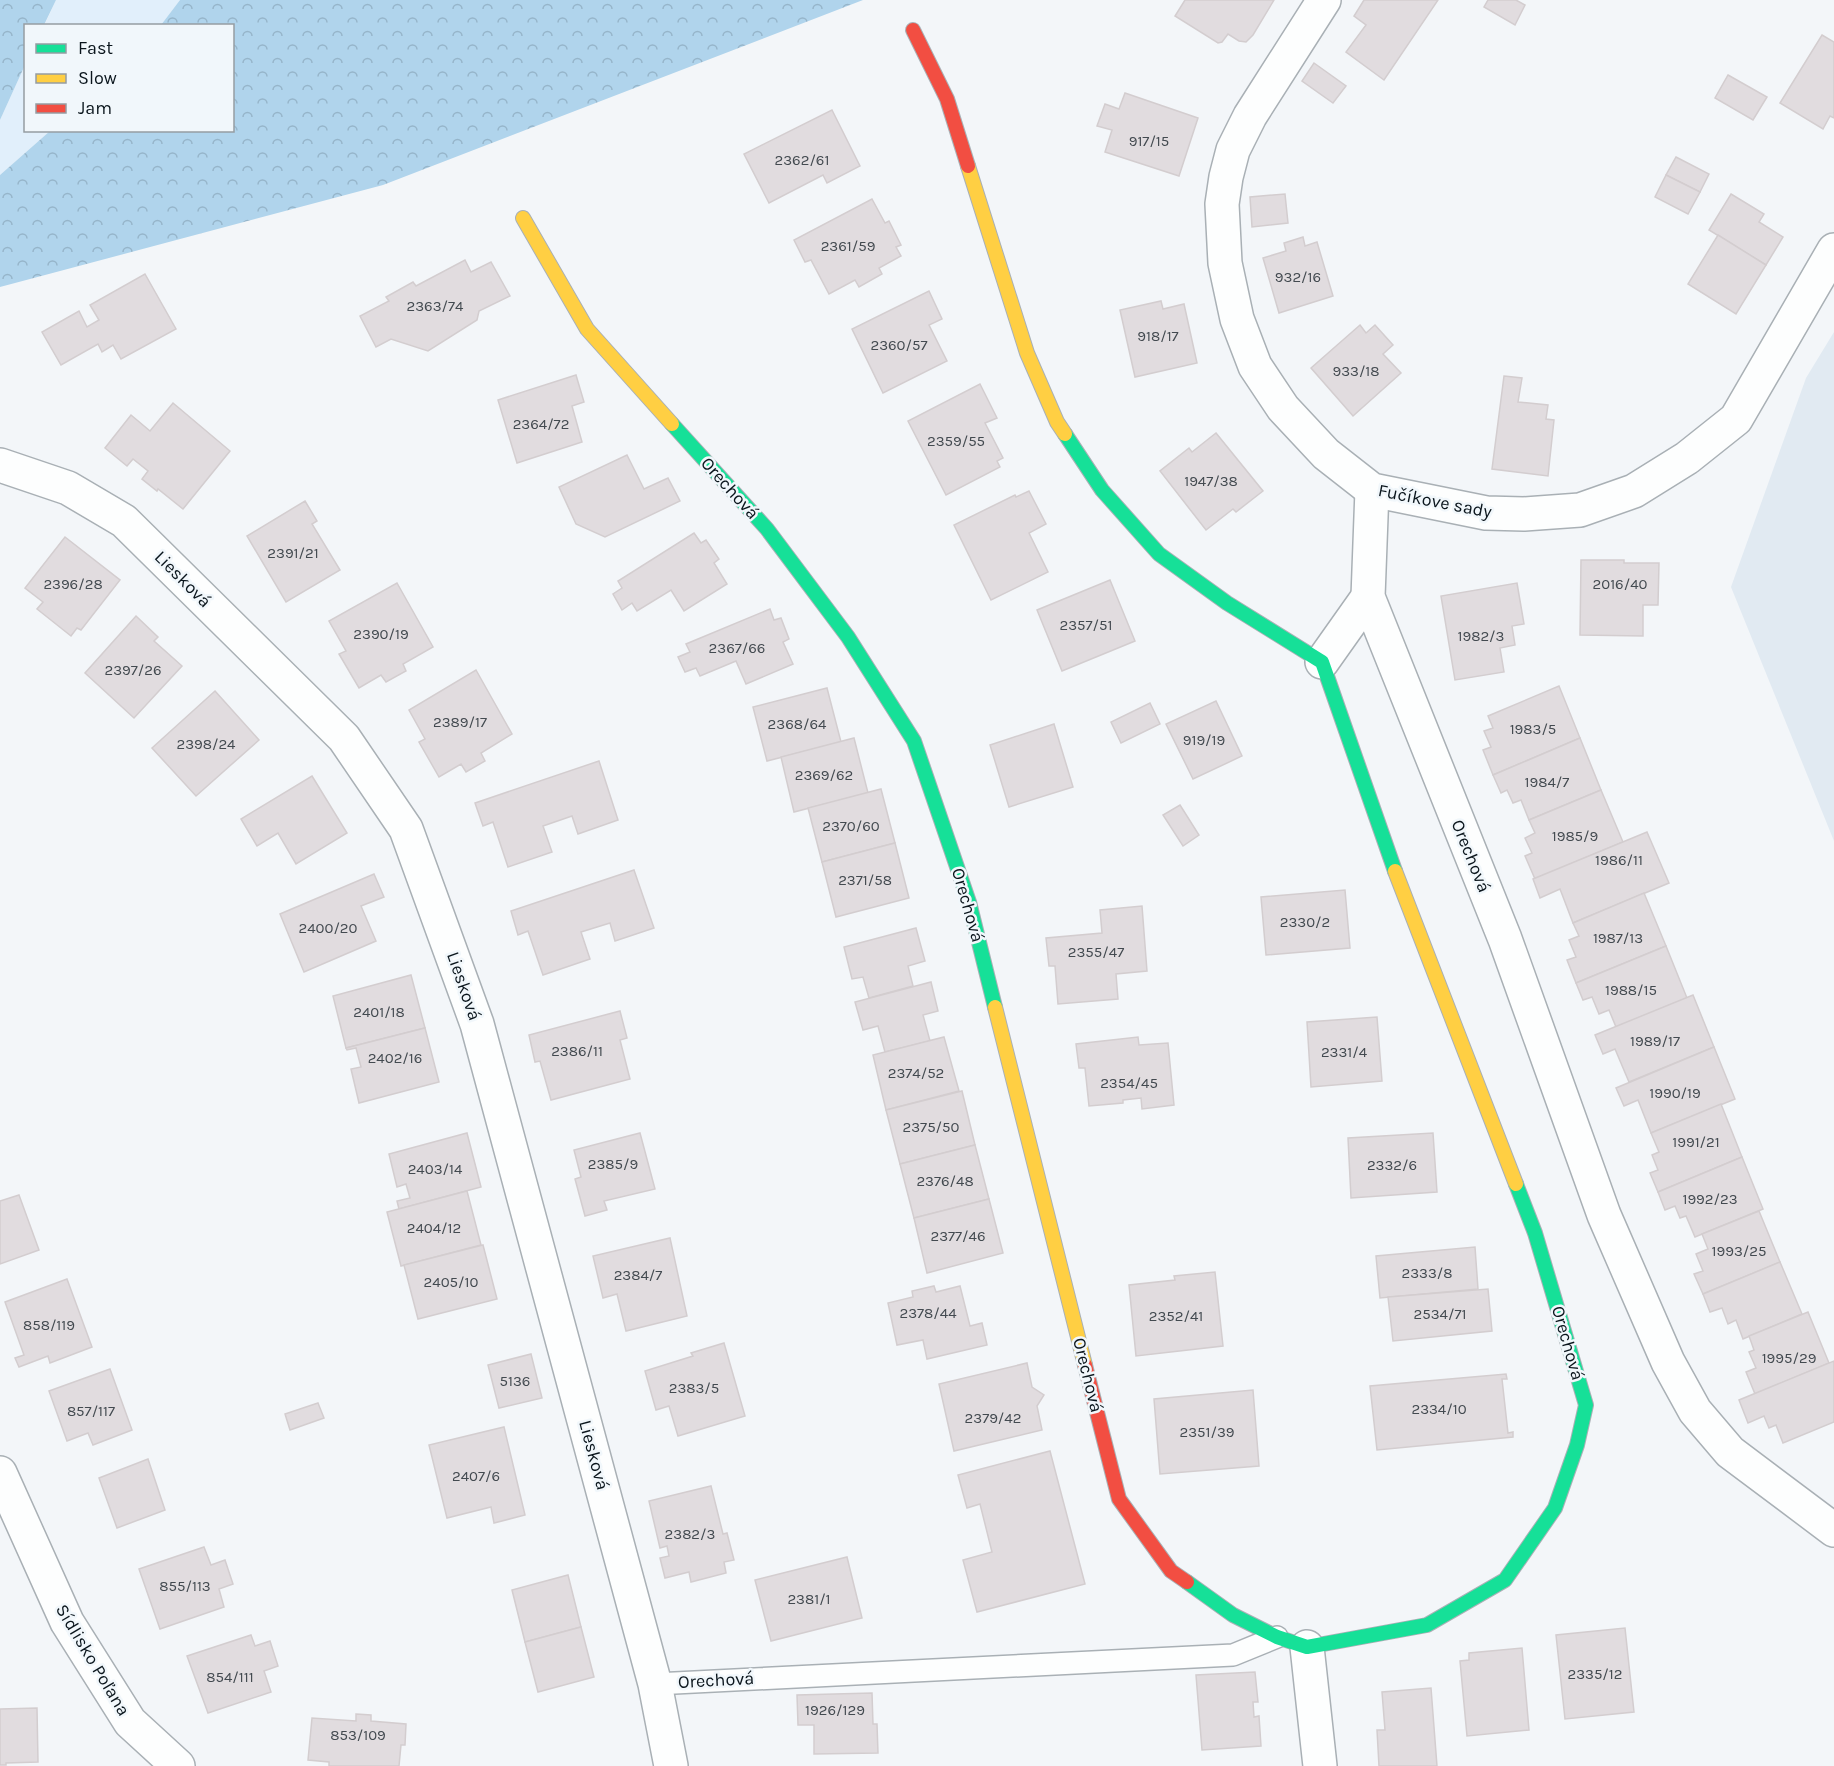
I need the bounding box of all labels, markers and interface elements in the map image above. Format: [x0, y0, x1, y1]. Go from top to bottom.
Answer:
legend [24, 24, 234, 132]
text: Fast [78, 37, 113, 59]
text: Slow [78, 67, 117, 89]
text: Jam [78, 97, 112, 119]
house number: 917/15 [1129, 132, 1169, 150]
house number: 2362/61 [775, 151, 829, 169]
house number: 2361/59 [821, 237, 875, 255]
house number: 932/16 [1275, 268, 1321, 286]
house number: 2363/74 [407, 297, 464, 315]
house number: 918/17 [1137, 327, 1179, 345]
house number: 2360/57 [870, 336, 928, 354]
house number: 933/18 [1332, 362, 1380, 380]
house number: 2364/72 [513, 415, 569, 433]
house number: 2359/55 [927, 432, 985, 450]
street label: Orechová [696, 452, 764, 524]
house number: 1947/38 [1184, 472, 1238, 490]
street label: Fučíkove sady [1376, 479, 1494, 523]
house number: 2391/21 [267, 544, 319, 562]
street label: Liesková [150, 546, 216, 612]
house number: 2396/28 [43, 575, 103, 593]
house number: 2016/40 [1593, 575, 1648, 593]
house number: 2357/51 [1060, 616, 1112, 634]
house number: 2390/19 [353, 625, 409, 643]
house number: 1982/3 [1458, 627, 1504, 645]
house number: 2367/66 [709, 639, 765, 657]
house number: 2397/26 [104, 661, 162, 679]
house number: 2389/17 [433, 713, 487, 731]
house number: 2368/64 [768, 715, 827, 733]
house number: 1983/5 [1510, 720, 1556, 738]
house number: 919/19 [1183, 731, 1225, 749]
house number: 2398/24 [176, 735, 236, 753]
house number: 2369/62 [795, 766, 853, 784]
house number: 1984/7 [1525, 773, 1569, 791]
house number: 2370/60 [822, 817, 880, 835]
street label: Orechová [1447, 817, 1495, 895]
house number: 1985/9 [1552, 827, 1598, 845]
house number: 1986/11 [1595, 851, 1643, 869]
street label: Orechová [947, 865, 989, 945]
house number: 2371/58 [838, 871, 892, 889]
house number: 2330/2 [1280, 913, 1330, 931]
house number: 2400/20 [299, 919, 358, 937]
house number: 1987/13 [1593, 929, 1643, 947]
house number: 2355/47 [1068, 943, 1124, 961]
street label: Liesková [442, 949, 486, 1023]
house number: 1988/15 [1605, 981, 1657, 999]
house number: 2401/18 [353, 1003, 405, 1021]
house number: 1989/17 [1630, 1032, 1680, 1050]
house number: 2386/11 [551, 1042, 603, 1060]
house number: 2331/4 [1321, 1043, 1368, 1061]
house number: 2402/16 [368, 1049, 422, 1067]
house number: 2374/52 [888, 1064, 944, 1082]
house number: 2354/45 [1100, 1074, 1158, 1092]
house number: 1990/19 [1649, 1084, 1701, 1102]
house number: 2375/50 [903, 1118, 960, 1136]
house number: 1991/21 [1672, 1133, 1720, 1151]
house number: 2385/9 [588, 1155, 638, 1173]
house number: 2332/6 [1367, 1156, 1417, 1174]
house number: 2403/14 [408, 1160, 463, 1178]
house number: 2376/48 [916, 1172, 974, 1190]
house number: 1992/23 [1682, 1190, 1738, 1208]
house number: 2404/12 [407, 1219, 461, 1237]
house number: 2377/46 [930, 1227, 986, 1245]
house number: 1993/25 [1712, 1242, 1766, 1260]
house number: 2333/8 [1402, 1264, 1452, 1282]
house number: 2384/7 [614, 1266, 662, 1284]
house number: 2405/10 [424, 1273, 478, 1291]
street label: Orechová [1547, 1303, 1589, 1383]
house number: 2378/44 [899, 1304, 957, 1322]
house number: 2534/71 [1414, 1305, 1466, 1323]
house number: 2352/41 [1149, 1307, 1203, 1325]
house number: 858/119 [23, 1316, 75, 1334]
street label: Orechová [1068, 1335, 1108, 1415]
house number: 1995/29 [1762, 1349, 1816, 1367]
house number: 5136 [500, 1372, 530, 1390]
house number: 2383/5 [669, 1379, 719, 1397]
house number: 2334/10 [1411, 1400, 1467, 1418]
house number: 857/117 [67, 1402, 115, 1420]
house number: 2379/42 [965, 1409, 1021, 1427]
street label: Liesková [574, 1418, 614, 1492]
house number: 2351/39 [1179, 1423, 1235, 1441]
house number: 2407/6 [452, 1467, 500, 1485]
house number: 2382/3 [665, 1525, 715, 1543]
house number: 855/113 [159, 1577, 211, 1595]
house number: 2381/1 [787, 1590, 831, 1608]
street label: Sídlisko Poľana [51, 1600, 135, 1720]
house number: 2335/12 [1568, 1665, 1623, 1683]
street label: Orechová [677, 1667, 755, 1693]
house number: 854/111 [206, 1668, 254, 1686]
house number: 1926/129 [805, 1701, 865, 1719]
house number: 853/109 [330, 1726, 386, 1744]

